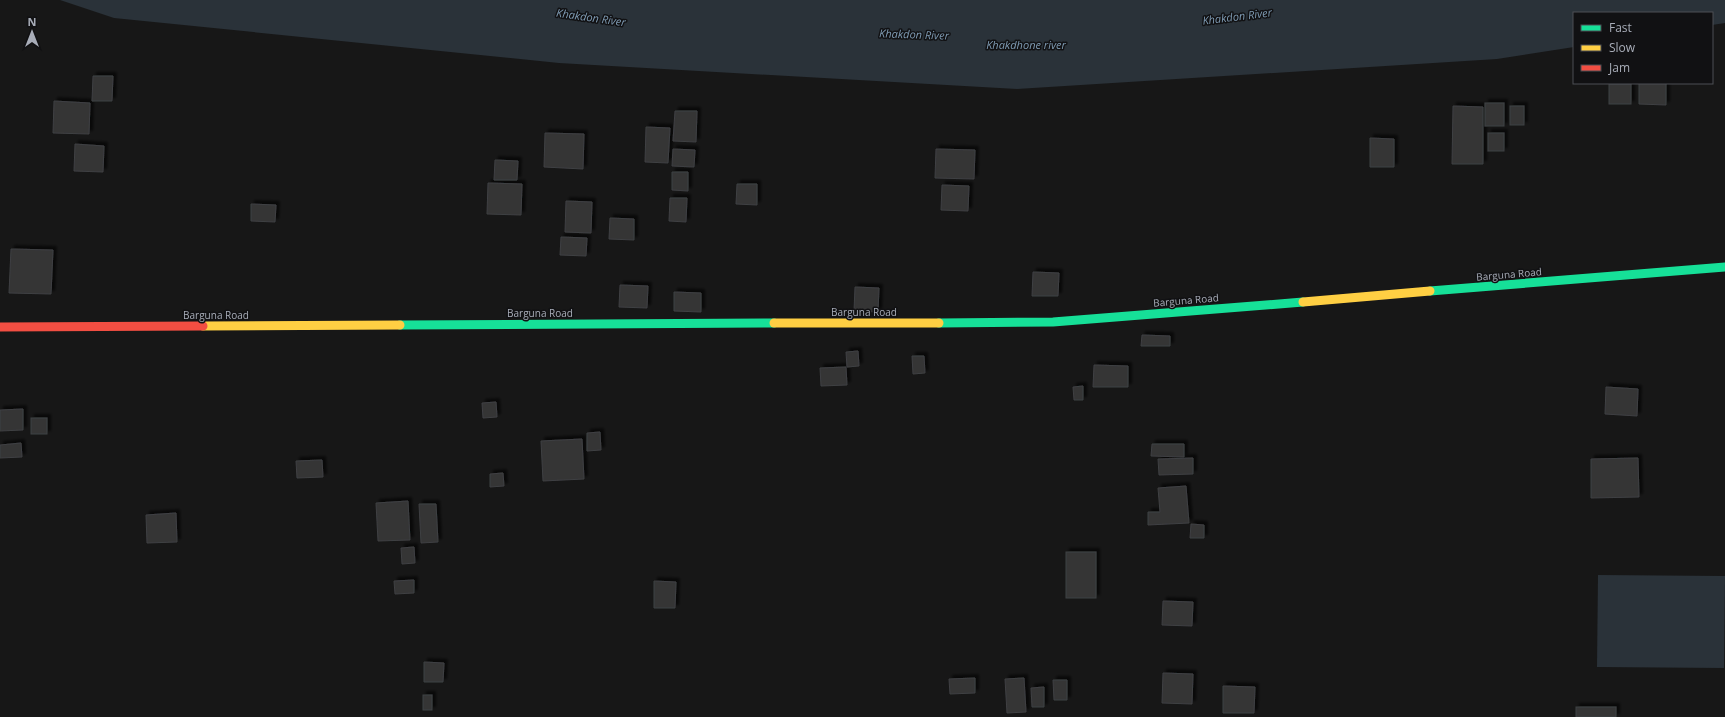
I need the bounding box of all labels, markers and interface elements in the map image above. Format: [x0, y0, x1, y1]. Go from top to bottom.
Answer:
water label: Khakdon River [1201, 4, 1273, 28]
water label: Khakdon River [555, 5, 627, 29]
north arrow [12, 12, 52, 52]
legend [1573, 12, 1713, 84]
text: N [28, 14, 36, 29]
text: Fast [1609, 19, 1632, 36]
water label: Khakdon River [879, 25, 950, 43]
water label: Khakdhone river [986, 37, 1066, 52]
text: Slow [1609, 39, 1636, 56]
text: Jam [1608, 59, 1630, 76]
street label: Barguna Road [1476, 264, 1542, 284]
street label: Barguna Road [1153, 290, 1219, 310]
street label: Barguna Road [831, 305, 897, 319]
street label: Barguna Road [507, 306, 573, 320]
street label: Barguna Road [183, 308, 249, 322]

